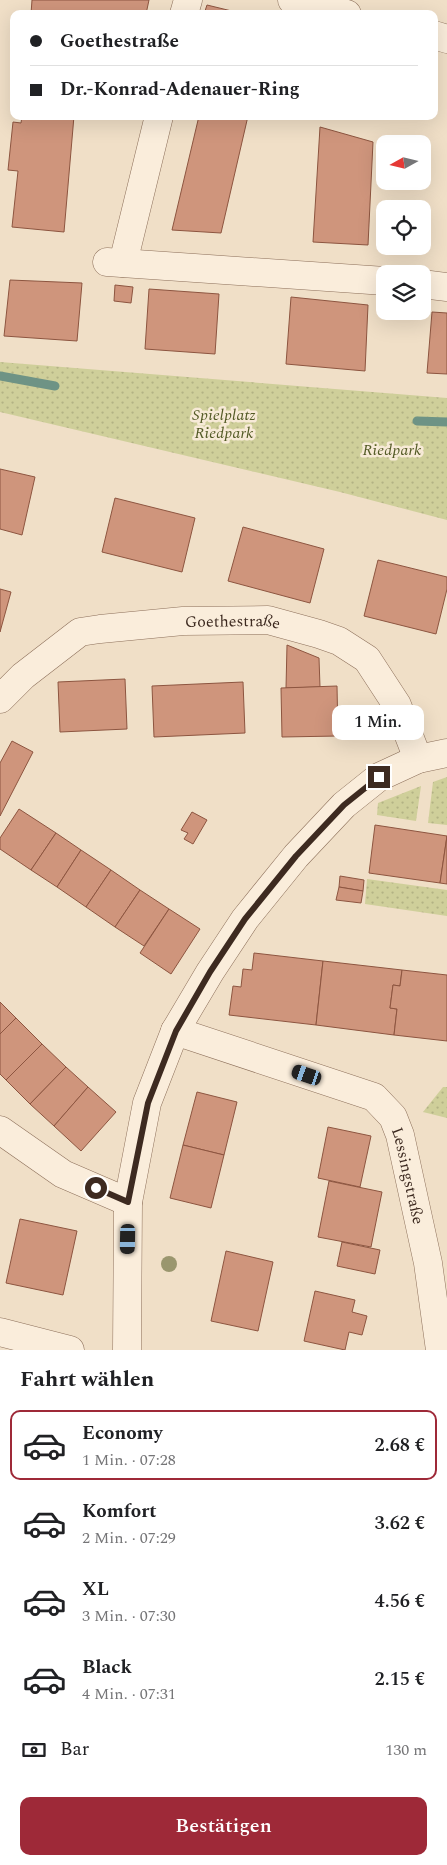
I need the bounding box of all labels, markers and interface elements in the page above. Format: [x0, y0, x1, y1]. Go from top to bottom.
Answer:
text: Goethestraße [60, 27, 179, 56]
text: Dr.-Konrad-Adenauer-Ring [60, 75, 300, 104]
north arrow [376, 135, 431, 190]
map controls [376, 135, 431, 320]
button: locate [376, 200, 431, 255]
button: layers [376, 265, 431, 320]
park label: Spielplatz Riedpark [192, 403, 256, 445]
park label: Riedpark [363, 438, 422, 462]
street label: Goethestraße [185, 608, 283, 636]
callout: 1 Min. [333, 704, 425, 740]
text: 1 Min. [354, 710, 402, 734]
route end [368, 766, 390, 788]
car [290, 1063, 323, 1087]
street label: Lessingstraße [385, 1124, 430, 1226]
route start [85, 1177, 107, 1199]
car [120, 1224, 135, 1254]
text: Fahrt wählen [20, 1363, 154, 1396]
text: Economy [82, 1419, 163, 1448]
icon: car [22, 1423, 67, 1468]
text: 2.68 € [375, 1431, 425, 1460]
text: 1 Min. · 07:28 [82, 1448, 176, 1472]
text: Komfort [82, 1497, 157, 1526]
icon: car [22, 1501, 67, 1546]
text: 3.62 € [375, 1509, 425, 1538]
text: 2 Min. · 07:29 [82, 1526, 176, 1550]
text: XL [82, 1575, 109, 1604]
icon: car [22, 1579, 67, 1624]
text: 4.56 € [375, 1587, 425, 1616]
text: 3 Min. · 07:30 [82, 1604, 176, 1628]
text: Black [82, 1653, 132, 1682]
icon: car [22, 1657, 67, 1702]
text: 2.15 € [375, 1665, 425, 1694]
text: 4 Min. · 07:31 [82, 1682, 176, 1706]
text: Bar [60, 1735, 89, 1764]
icon: cash [20, 1736, 48, 1764]
text: 130 m [385, 1738, 427, 1762]
button: Bestätigen [20, 1797, 427, 1855]

